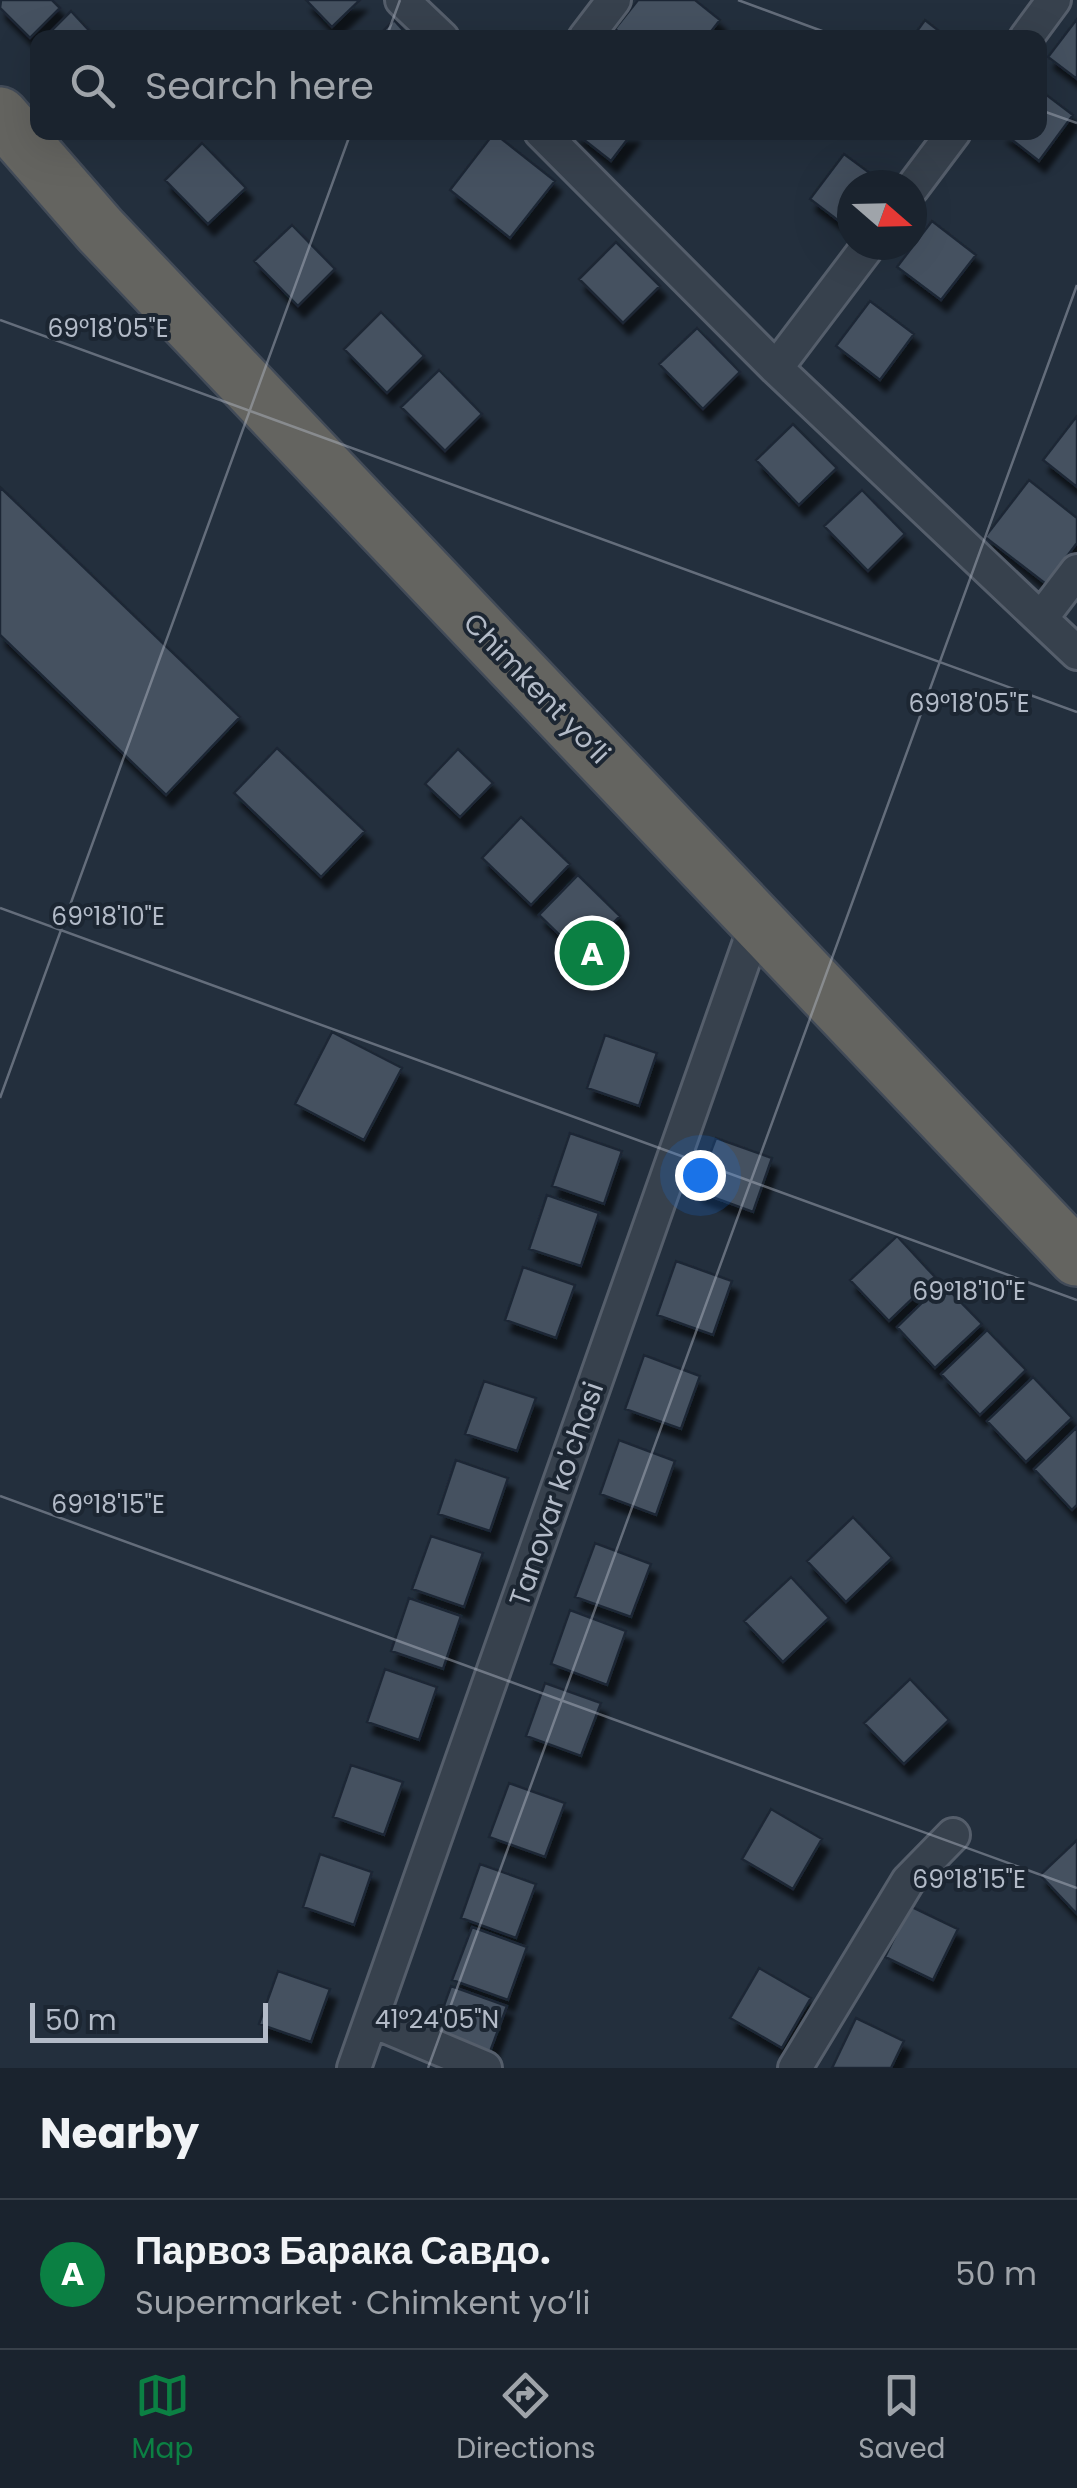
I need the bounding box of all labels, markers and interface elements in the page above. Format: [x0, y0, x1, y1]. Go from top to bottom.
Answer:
search box [30, 30, 1047, 140]
icon: search [65, 58, 120, 113]
text: Search here [145, 59, 374, 112]
north arrow [837, 170, 927, 260]
text: 69°18'05"E [47, 311, 169, 346]
street label: Chimkent yo‘li [454, 604, 619, 772]
text: 69°18'05"E [908, 686, 1030, 721]
text: 69°18'10"E [51, 899, 165, 934]
pin: A [560, 916, 624, 990]
your location [675, 1150, 726, 1201]
text: 69°18'10"E [912, 1274, 1026, 1309]
street label: Tanovar ko'chasi [500, 1377, 613, 1611]
text: 69°18'15"E [51, 1487, 165, 1522]
text: 69°18'15"E [912, 1862, 1026, 1897]
scale bar [30, 1998, 268, 2042]
text: 50 m [45, 2001, 116, 2040]
text: 41°24'05"N [375, 2002, 499, 2037]
text: Nearby [40, 2104, 199, 2163]
text: Парвоз Барака Савдо. [135, 2224, 551, 2277]
text: A [61, 2251, 84, 2296]
text: 50 m [955, 2251, 1037, 2296]
text: Supermarket · Chimkent yo‘li [135, 2280, 590, 2325]
tab: Map [131, 2368, 193, 2470]
tab: Directions [456, 2368, 595, 2470]
tab: Saved [858, 2368, 946, 2470]

